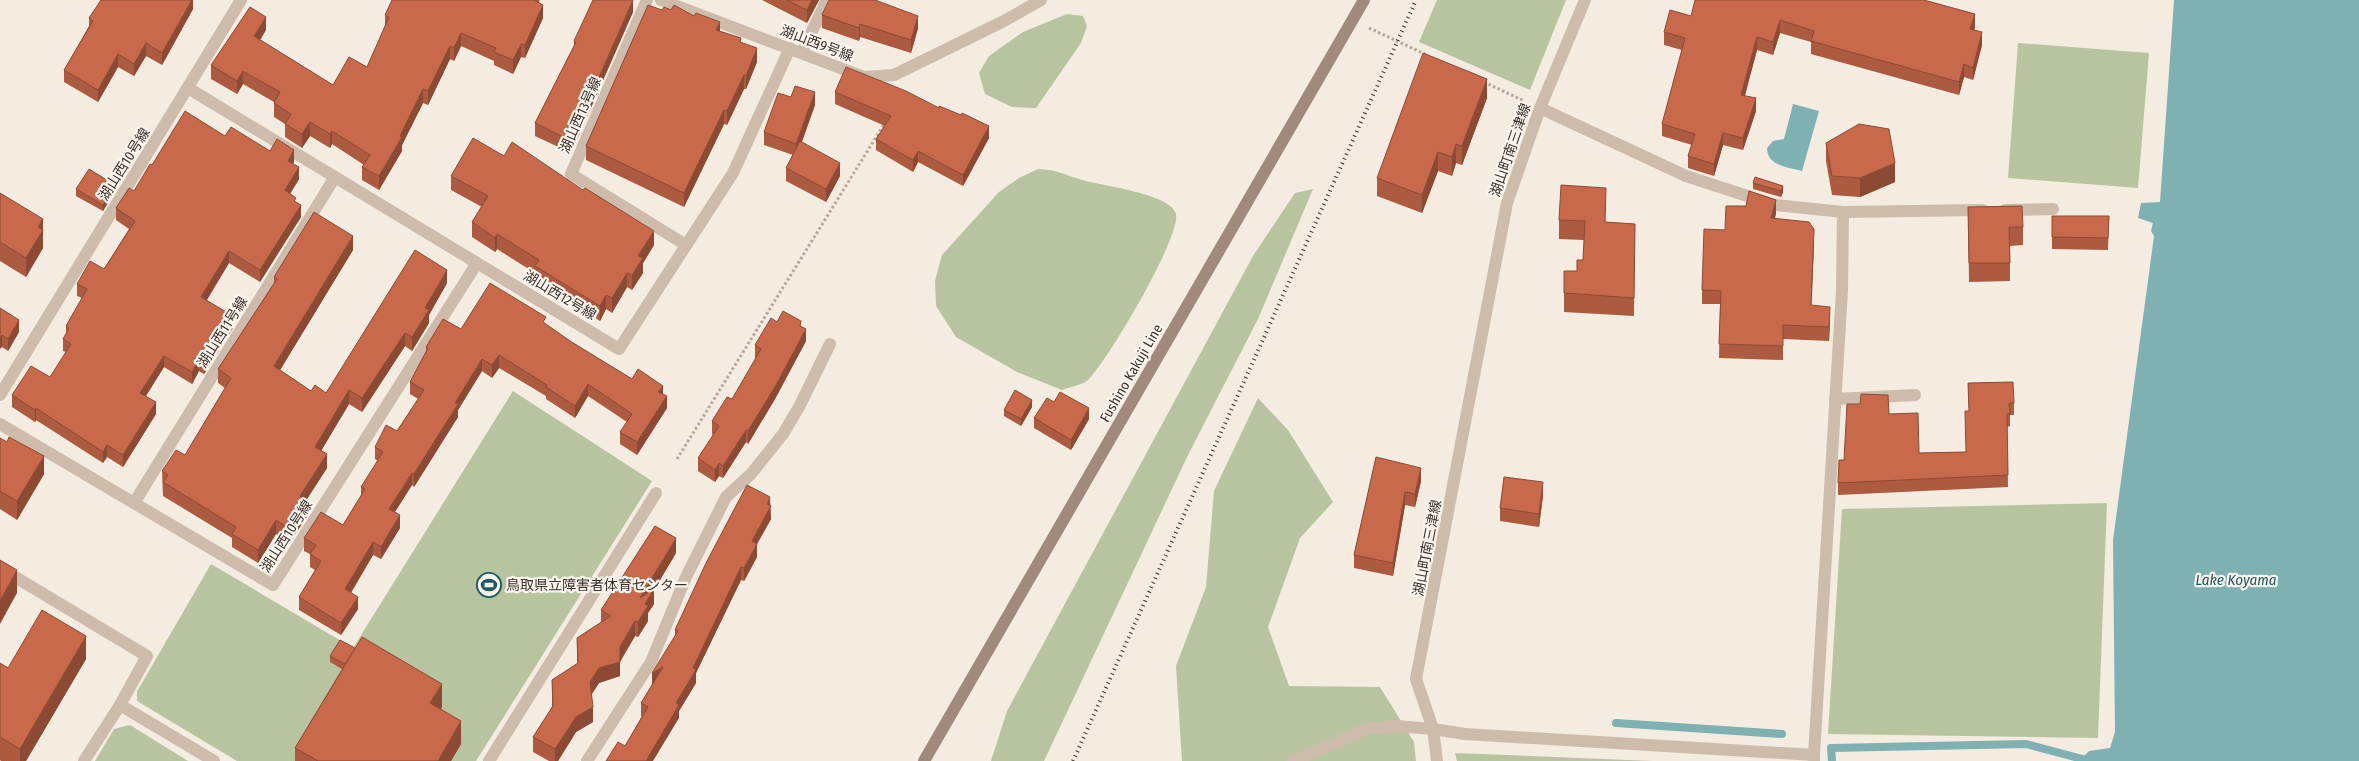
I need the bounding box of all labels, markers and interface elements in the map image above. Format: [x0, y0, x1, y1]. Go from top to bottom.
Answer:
street label: 湖山西9号線 [778, 22, 856, 65]
street label: 湖山西13号線 [556, 74, 605, 156]
street label: 湖山町南三津線 [1486, 101, 1534, 199]
street label: 湖山西10号線 [95, 125, 154, 204]
street label: 湖山西12号線 [520, 267, 599, 324]
street label: 湖山西11号線 [194, 294, 251, 371]
street label: Fushino Kakuji Line [1097, 321, 1166, 425]
street label: 湖山西10号線 [257, 497, 316, 576]
street label: 湖山町南三津線 [1410, 498, 1445, 598]
water label: Lake Koyama [2195, 571, 2277, 589]
sports icon: 鳥取県立障害者体育センター [476, 572, 502, 598]
place label: 鳥取県立障害者体育センター [506, 577, 688, 594]

